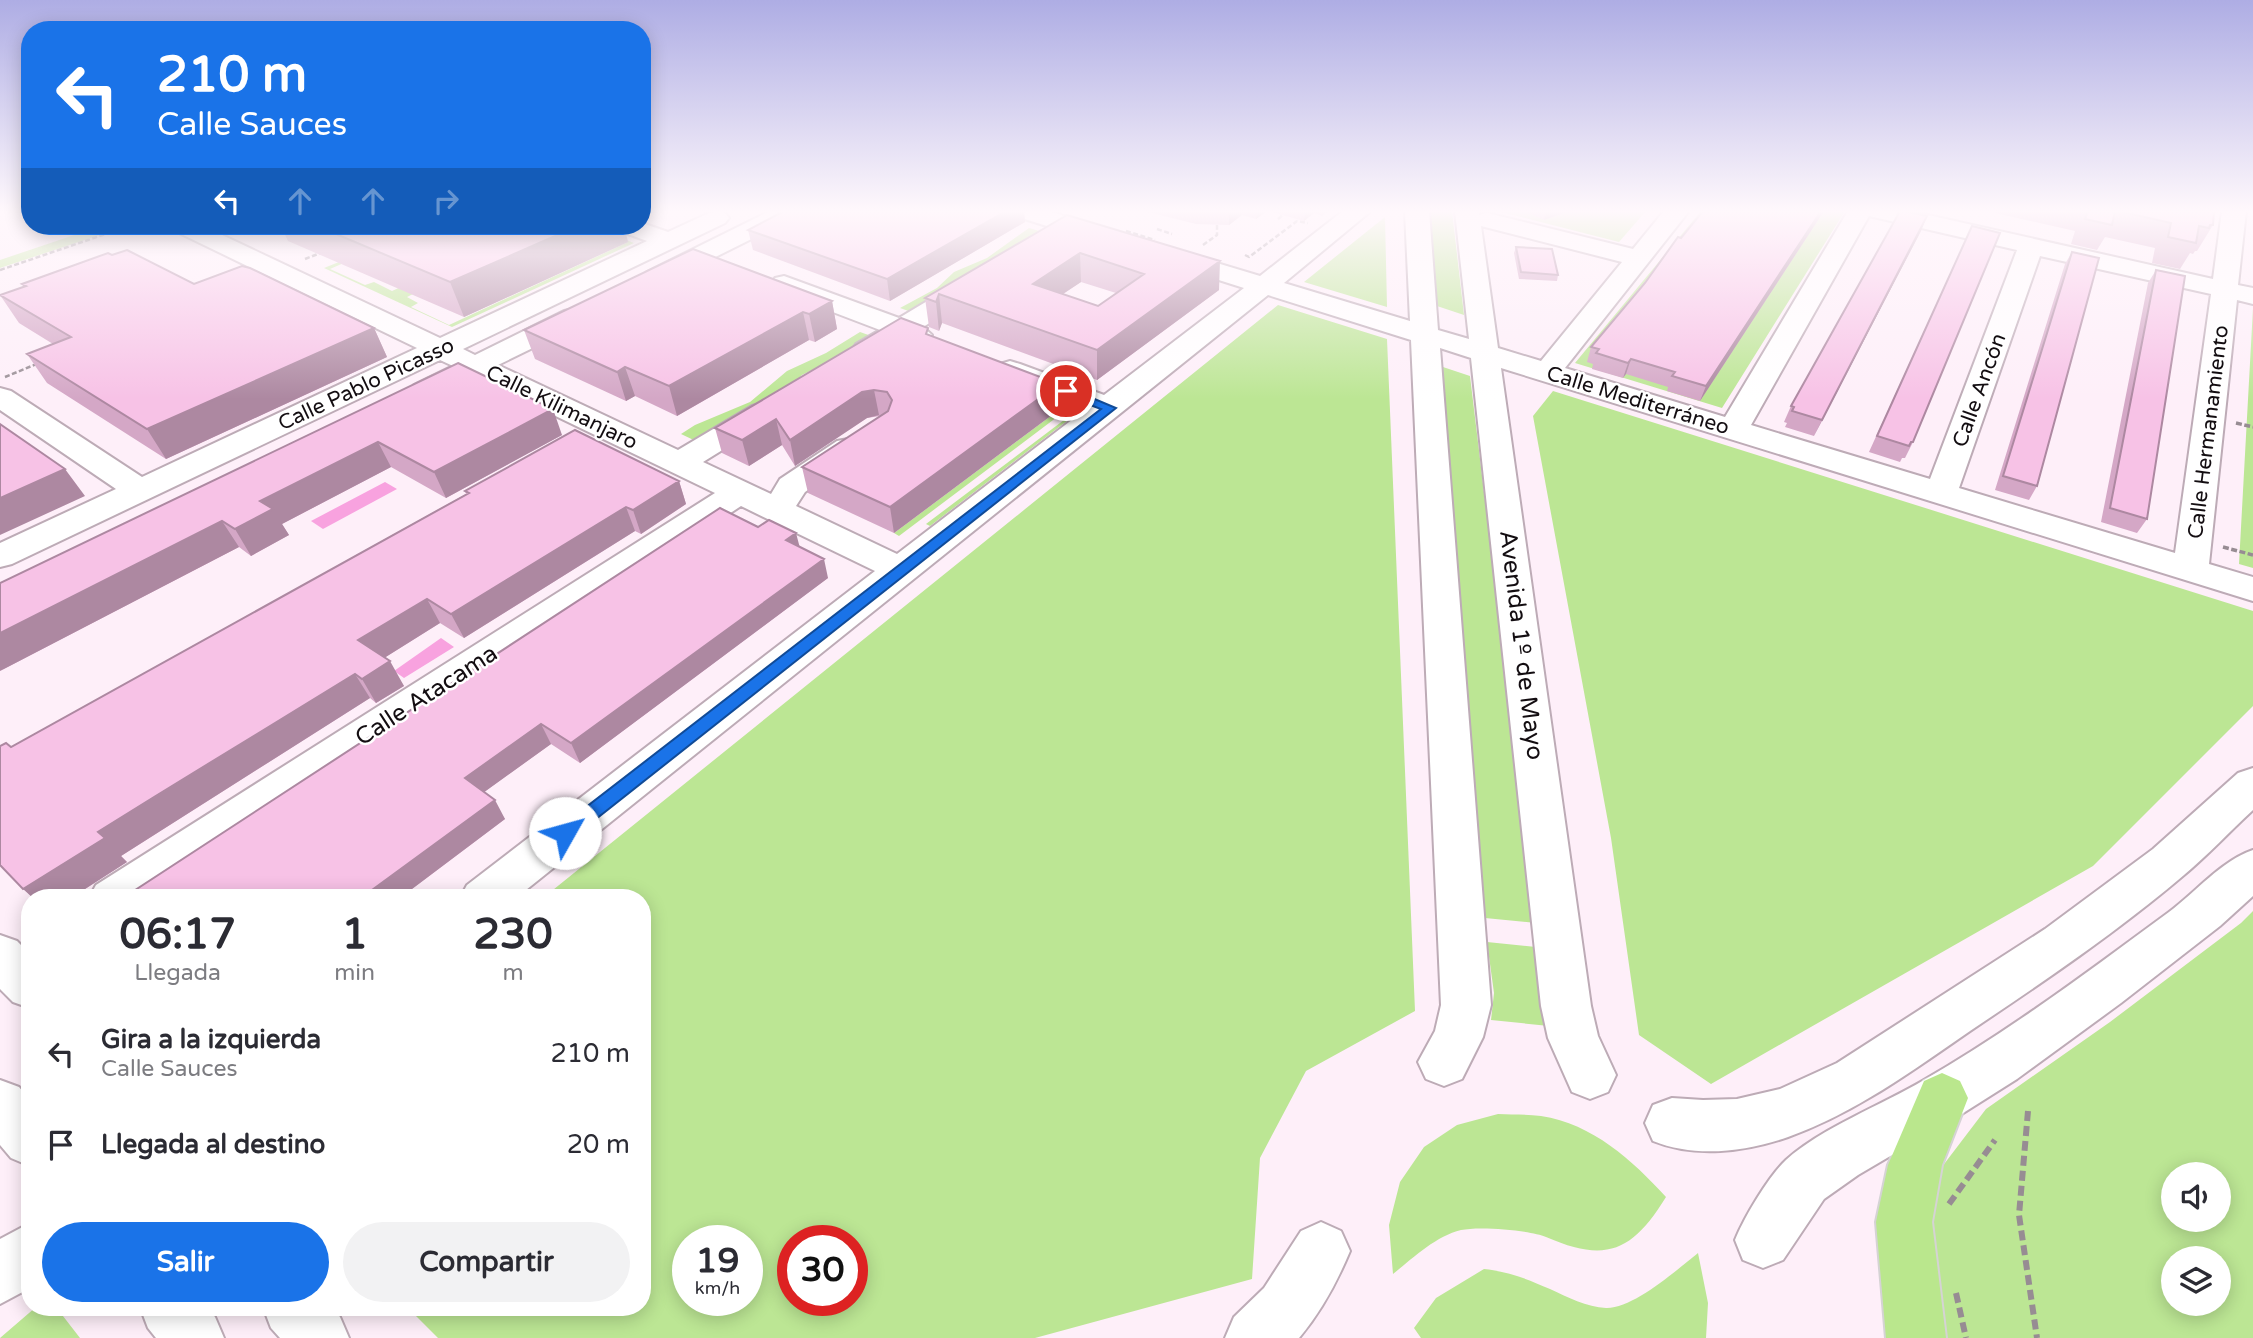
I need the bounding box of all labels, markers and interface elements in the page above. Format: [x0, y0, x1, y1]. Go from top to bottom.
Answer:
text: 210 m [157, 46, 307, 105]
icon: left [42, 49, 133, 140]
text: Calle Sauces [157, 106, 347, 144]
icon: left [208, 182, 246, 220]
icon: ahead [281, 182, 319, 220]
icon: ahead [354, 182, 392, 220]
icon: right [427, 182, 465, 220]
street label: Calle Hermanamiento [2183, 324, 2234, 540]
street label: Calle Ancón [1947, 330, 2012, 450]
street label: Calle Pablo Picasso [274, 333, 458, 436]
street label: Calle Kilimanjaro [482, 360, 642, 455]
pin [1036, 361, 1096, 421]
street label: Calle Mediterráneo [1544, 361, 1732, 440]
icon: arrive [1047, 372, 1085, 410]
street label: Avenida 1º de Mayo [1493, 529, 1550, 761]
street label: Calle Atacama [350, 639, 503, 752]
position arrow [528, 796, 602, 870]
text: 06:17 [119, 909, 236, 960]
text: 1 [341, 909, 368, 960]
text: 230 [473, 909, 553, 960]
text: Llegada [134, 959, 221, 987]
text: min [334, 959, 375, 987]
text: m [502, 959, 524, 987]
text: Gira a la izquierda [101, 1024, 321, 1055]
icon: left [42, 1035, 80, 1073]
text: 210 m [550, 1038, 630, 1069]
text: Calle Sauces [101, 1055, 238, 1083]
icon: arrive [42, 1126, 80, 1164]
text: Llegada al destino [101, 1129, 325, 1160]
text: 20 m [567, 1129, 630, 1160]
map controls [2161, 1162, 2231, 1316]
button: sound [2161, 1162, 2231, 1232]
button: Salir [42, 1222, 329, 1302]
button: Compartir [343, 1222, 630, 1302]
speed limit sign: 30 [777, 1225, 868, 1316]
text: 19 [696, 1240, 739, 1282]
button: layers [2161, 1246, 2231, 1316]
text: km/h [695, 1277, 740, 1299]

